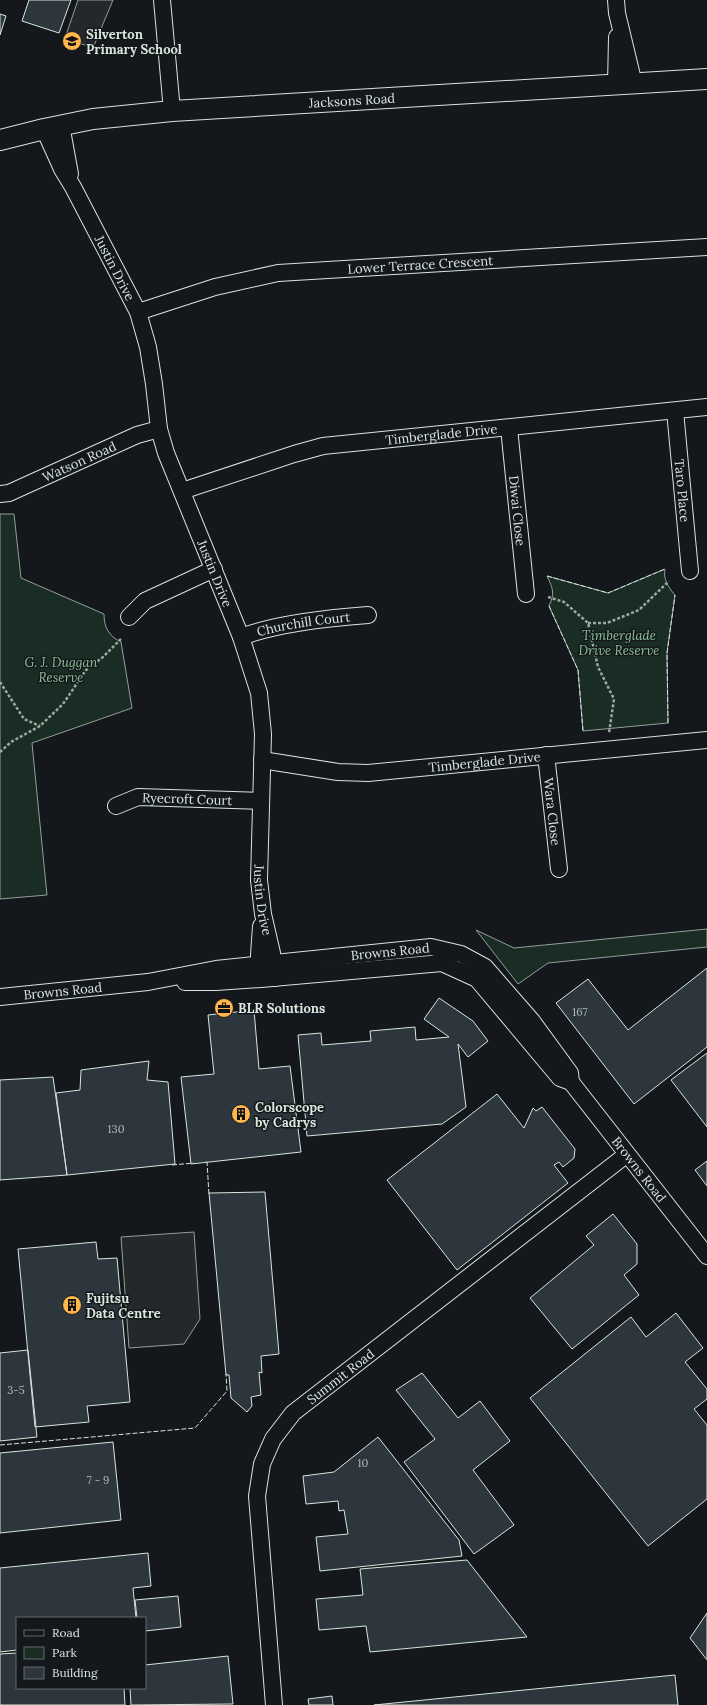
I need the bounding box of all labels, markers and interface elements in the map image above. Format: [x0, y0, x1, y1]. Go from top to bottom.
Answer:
place label: Silverton Primary School [86, 26, 182, 58]
school or university icon: Silverton Primary School [61, 30, 83, 52]
street label: Jacksons Road [307, 89, 396, 111]
street label: Justin Drive [91, 231, 139, 303]
street label: Lower Terrace Crescent [347, 251, 494, 277]
street label: Timberglade Drive [385, 420, 498, 448]
street label: Watson Road [39, 437, 119, 485]
street label: Taro Place [671, 458, 694, 523]
street label: Diwai Close [505, 475, 530, 547]
street label: Justin Drive [193, 536, 236, 610]
street label: Churchill Court [255, 608, 351, 640]
park label: Timberglade Drive Reserve [578, 627, 660, 659]
park label: G. J. Duggan Reserve [24, 654, 98, 686]
street label: Timberglade Drive [428, 748, 541, 776]
street label: Wara Close [540, 777, 565, 846]
street label: Ryecroft Court [142, 789, 233, 809]
street label: Justin Drive [250, 863, 276, 937]
street label: Browns Road [350, 939, 430, 964]
street label: Browns Road [23, 978, 103, 1003]
office icon: BLR Solutions [213, 997, 235, 1019]
place label: BLR Solutions [238, 1000, 325, 1017]
house number: 167 [572, 1005, 588, 1019]
place label: Colorscope by Cadrys [254, 1099, 324, 1131]
building icon: Colorscope by Cadrys [230, 1103, 252, 1125]
house number: 130 [108, 1122, 125, 1136]
street label: Browns Road [608, 1133, 670, 1206]
place label: Fujitsu Data Centre [86, 1290, 161, 1322]
building icon: Fujitsu Data Centre [61, 1294, 83, 1316]
street label: Summit Road [303, 1345, 378, 1408]
house number: 3-5 [7, 1383, 25, 1397]
house number: 10 [358, 1456, 369, 1470]
house number: 7 - 9 [87, 1473, 109, 1487]
legend [16, 1617, 146, 1689]
text: Road [52, 1625, 80, 1640]
text: Park [52, 1645, 78, 1660]
text: Building [52, 1665, 98, 1680]

